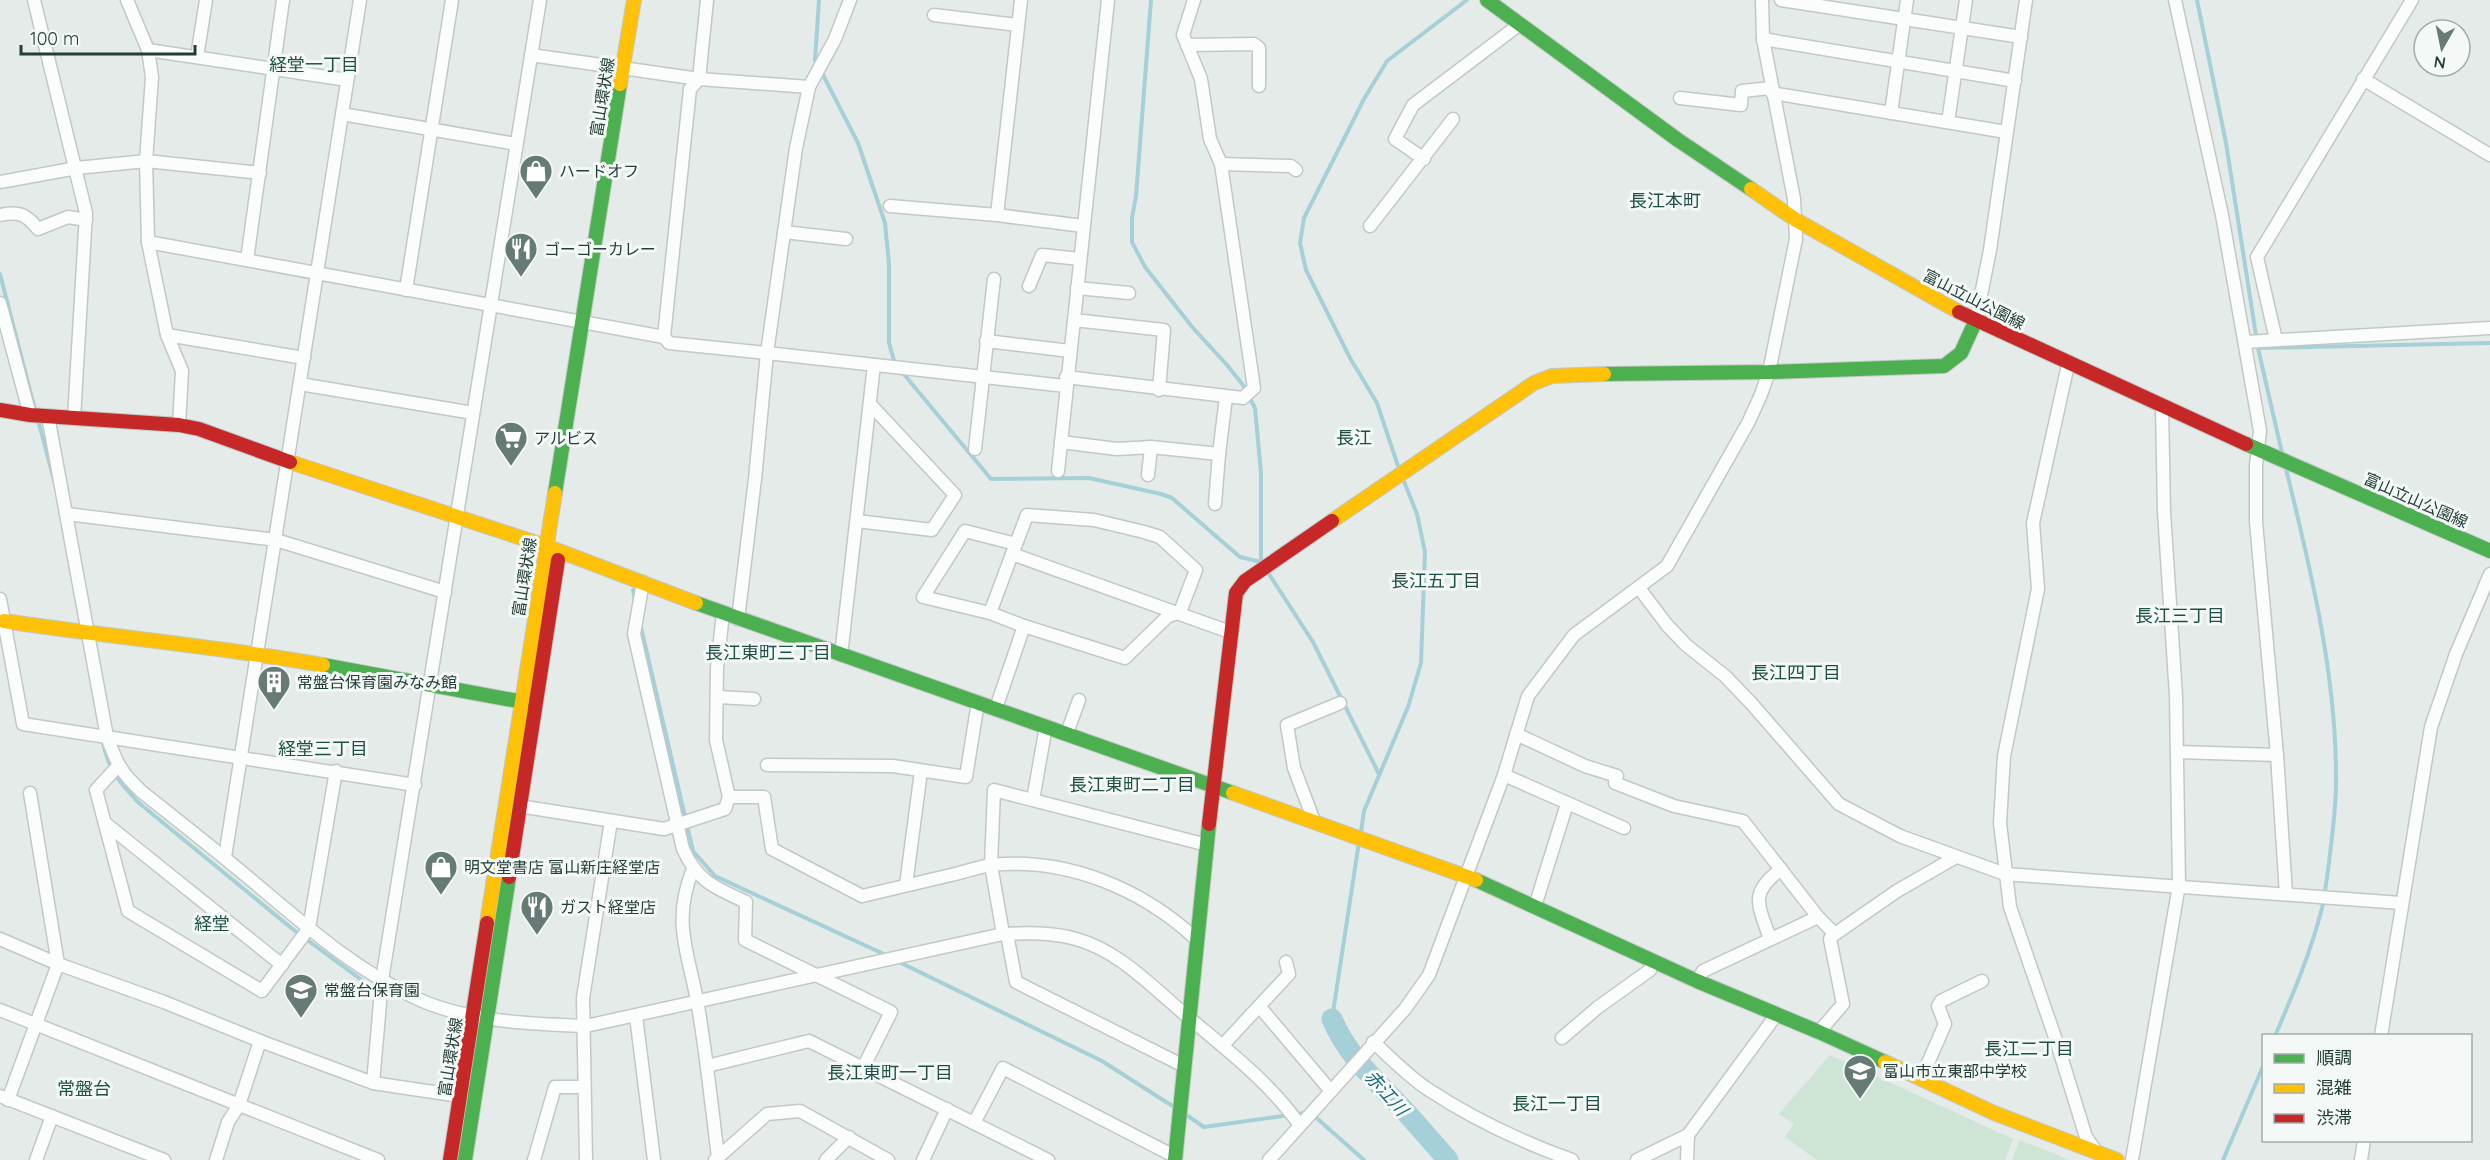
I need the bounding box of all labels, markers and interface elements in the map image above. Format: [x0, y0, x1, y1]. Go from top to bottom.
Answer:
scale bar [21, 18, 195, 56]
north arrow [2412, 18, 2472, 78]
text: 100 m [30, 27, 79, 50]
text: N [2432, 52, 2447, 74]
district label: 経堂一丁目 [269, 53, 359, 76]
street label: 富山環状線 [586, 56, 618, 138]
shop icon: ハードオフ [518, 153, 554, 200]
place label: ハードオフ [559, 161, 639, 181]
district label: 長江本町 [1629, 189, 1701, 212]
restaurant icon: ゴーゴーカレー [503, 231, 539, 278]
place label: ゴーゴーカレー [544, 239, 656, 259]
street label: 富山立山公園線 [1920, 265, 2028, 333]
supermarket icon: アルビス [493, 420, 529, 467]
district label: 長江 [1336, 426, 1372, 449]
place label: アルビス [534, 428, 598, 448]
street label: 富山立山公園線 [2361, 468, 2471, 532]
street label: 富山環状線 [508, 536, 540, 618]
district label: 長江五丁目 [1391, 569, 1481, 592]
district label: 長江三丁目 [2135, 604, 2225, 627]
district label: 長江東町三丁目 [705, 641, 831, 664]
district label: 長江四丁目 [1751, 661, 1841, 684]
building icon: 常盤台保育園みなみ館 [256, 664, 292, 711]
place label: 常盤台保育園みなみ館 [297, 672, 457, 692]
district label: 経堂三丁目 [278, 737, 368, 760]
district label: 長江東町二丁目 [1069, 773, 1195, 796]
shop icon: 明文堂書店 富山新庄経堂店 [423, 849, 459, 896]
place label: 明文堂書店 富山新庄経堂店 [464, 857, 660, 877]
restaurant icon: ガスト経堂店 [519, 889, 555, 936]
place label: ガスト経堂店 [560, 897, 656, 917]
district label: 経堂 [194, 912, 230, 935]
school or university icon: 常盤台保育園 [283, 972, 319, 1019]
place label: 常盤台保育園 [324, 980, 420, 1000]
street label: 富山環状線 [434, 1016, 466, 1098]
legend [2262, 1034, 2472, 1142]
district label: 長江二丁目 [1984, 1037, 2074, 1060]
text: 順調 [2316, 1046, 2352, 1069]
school or university icon: 富山市立東部中学校 [1842, 1053, 1878, 1100]
district label: 長江東町一丁目 [827, 1061, 953, 1084]
place label: 富山市立東部中学校 [1883, 1061, 2027, 1081]
water label: 赤江川 [1360, 1065, 1414, 1122]
text: 混雑 [2316, 1076, 2352, 1099]
district label: 常盤台 [57, 1077, 111, 1100]
district label: 長江一丁目 [1512, 1092, 1602, 1115]
text: 渋滞 [2316, 1106, 2352, 1129]

